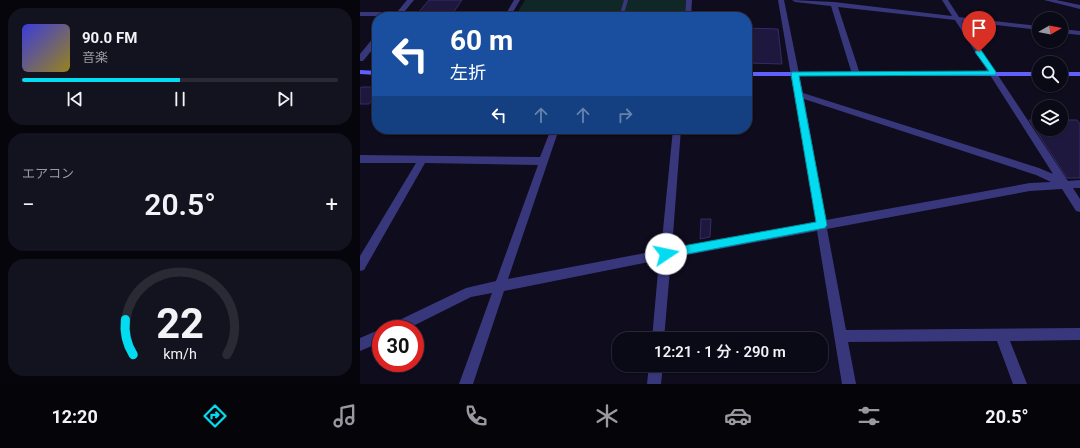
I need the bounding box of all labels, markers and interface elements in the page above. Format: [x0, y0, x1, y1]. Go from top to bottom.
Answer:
pin [962, 11, 996, 52]
north arrow [1032, 12, 1068, 48]
map controls [1032, 12, 1068, 136]
icon: arrive [968, 17, 990, 39]
text: 60 m [450, 24, 513, 57]
icon: left [384, 28, 436, 80]
text: 90.0 FM [82, 29, 137, 47]
text: 音楽 [82, 50, 108, 65]
button: search [1032, 56, 1068, 92]
text: 左折 [450, 62, 486, 83]
icon: previous [64, 88, 86, 110]
icon: pause [169, 88, 191, 110]
icon: next [274, 88, 296, 110]
button: layers [1032, 100, 1068, 136]
icon: left [488, 104, 510, 126]
icon: ahead [530, 104, 552, 126]
icon: ahead [572, 104, 594, 126]
icon: right [614, 104, 636, 126]
text: エアコン [22, 166, 74, 181]
text: 20.5° [144, 187, 216, 222]
text: − [22, 192, 35, 217]
text: + [326, 192, 338, 217]
position arrow [645, 233, 687, 275]
text: 22 [156, 299, 204, 348]
speed limit sign: 30 [372, 320, 424, 372]
text: 12:21 · 1 分 · 290 m [654, 343, 786, 361]
text: km/h [163, 346, 197, 362]
icon: directions [201, 402, 229, 430]
icon: music [331, 402, 359, 430]
icon: phone [462, 402, 490, 430]
icon: climate [593, 402, 621, 430]
icon: car [724, 402, 752, 430]
icon: filters [855, 402, 883, 430]
text: 12:20 [51, 406, 98, 427]
text: 20.5° [985, 406, 1029, 427]

